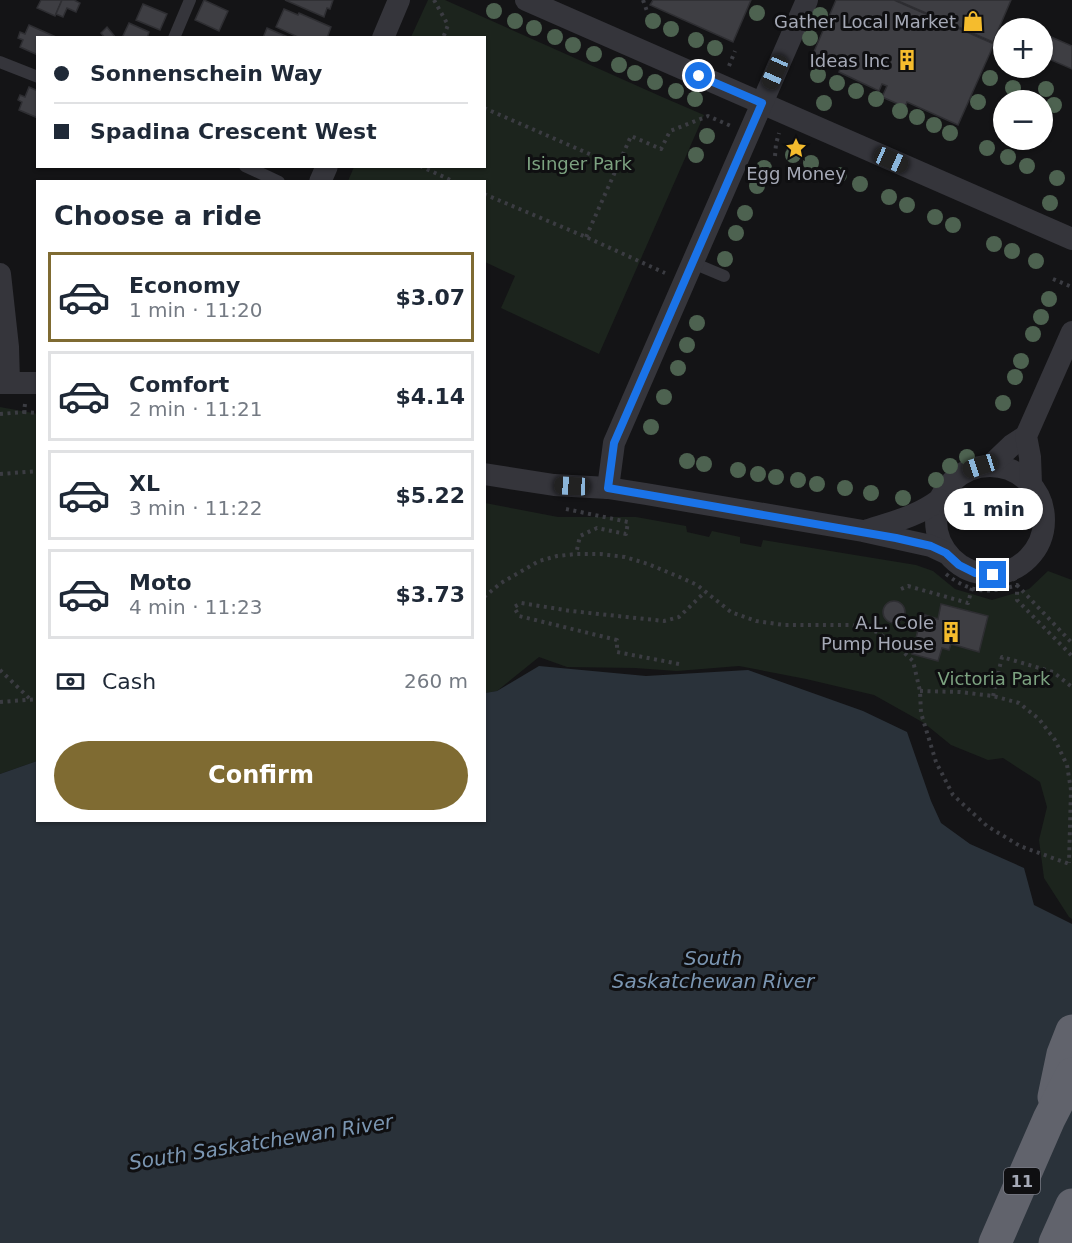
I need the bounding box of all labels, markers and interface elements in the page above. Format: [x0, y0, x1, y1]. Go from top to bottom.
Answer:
shop icon: Gather Local Market [961, 9, 985, 33]
place label: Gather Local Market [774, 11, 956, 32]
map controls [993, 18, 1053, 150]
button: + [993, 18, 1053, 78]
building icon: Ideas Inc [895, 48, 919, 72]
place label: Ideas Inc [809, 50, 890, 71]
car [759, 52, 791, 92]
text: Sonnenschein Way [90, 61, 322, 86]
route start [685, 62, 712, 89]
button: − [993, 90, 1053, 150]
text: Spadina Crescent West [90, 119, 377, 144]
place icon: Egg Money [784, 136, 808, 160]
car [871, 144, 911, 176]
park label: Isinger Park [526, 153, 632, 174]
place label: Egg Money [746, 163, 846, 184]
text: Choose a ride [54, 200, 262, 231]
icon: car [57, 270, 111, 324]
text: Economy [129, 273, 240, 298]
text: $3.07 [395, 285, 465, 310]
text: 1 min · 11:20 [129, 298, 263, 322]
icon: car [57, 369, 111, 423]
text: Comfort [129, 372, 229, 397]
text: $4.14 [395, 384, 465, 409]
text: 2 min · 11:21 [129, 397, 263, 421]
car [960, 452, 1000, 480]
icon: car [57, 468, 111, 522]
text: XL [129, 471, 160, 496]
car [554, 476, 590, 496]
text: $5.22 [395, 483, 465, 508]
callout: 1 min [944, 488, 1042, 530]
text: 3 min · 11:22 [129, 496, 263, 520]
text: 1 min [962, 497, 1025, 521]
route end [979, 561, 1006, 588]
icon: car [57, 567, 111, 621]
text: Moto [129, 570, 192, 595]
text: $3.73 [395, 582, 465, 607]
text: 4 min · 11:23 [129, 595, 263, 619]
place label: A.L. Cole Pump House [821, 612, 934, 654]
building icon: A.L. Cole Pump House [939, 620, 963, 644]
icon: cash [54, 665, 87, 698]
park label: Victoria Park [938, 668, 1051, 689]
text: Cash [102, 669, 156, 694]
text: 260 m [404, 669, 468, 693]
button: Confirm [54, 741, 468, 810]
water label: South Saskatchewan River [612, 946, 816, 993]
water label: South Saskatchewan River [127, 1109, 396, 1175]
road number: 11 [1004, 1168, 1040, 1194]

